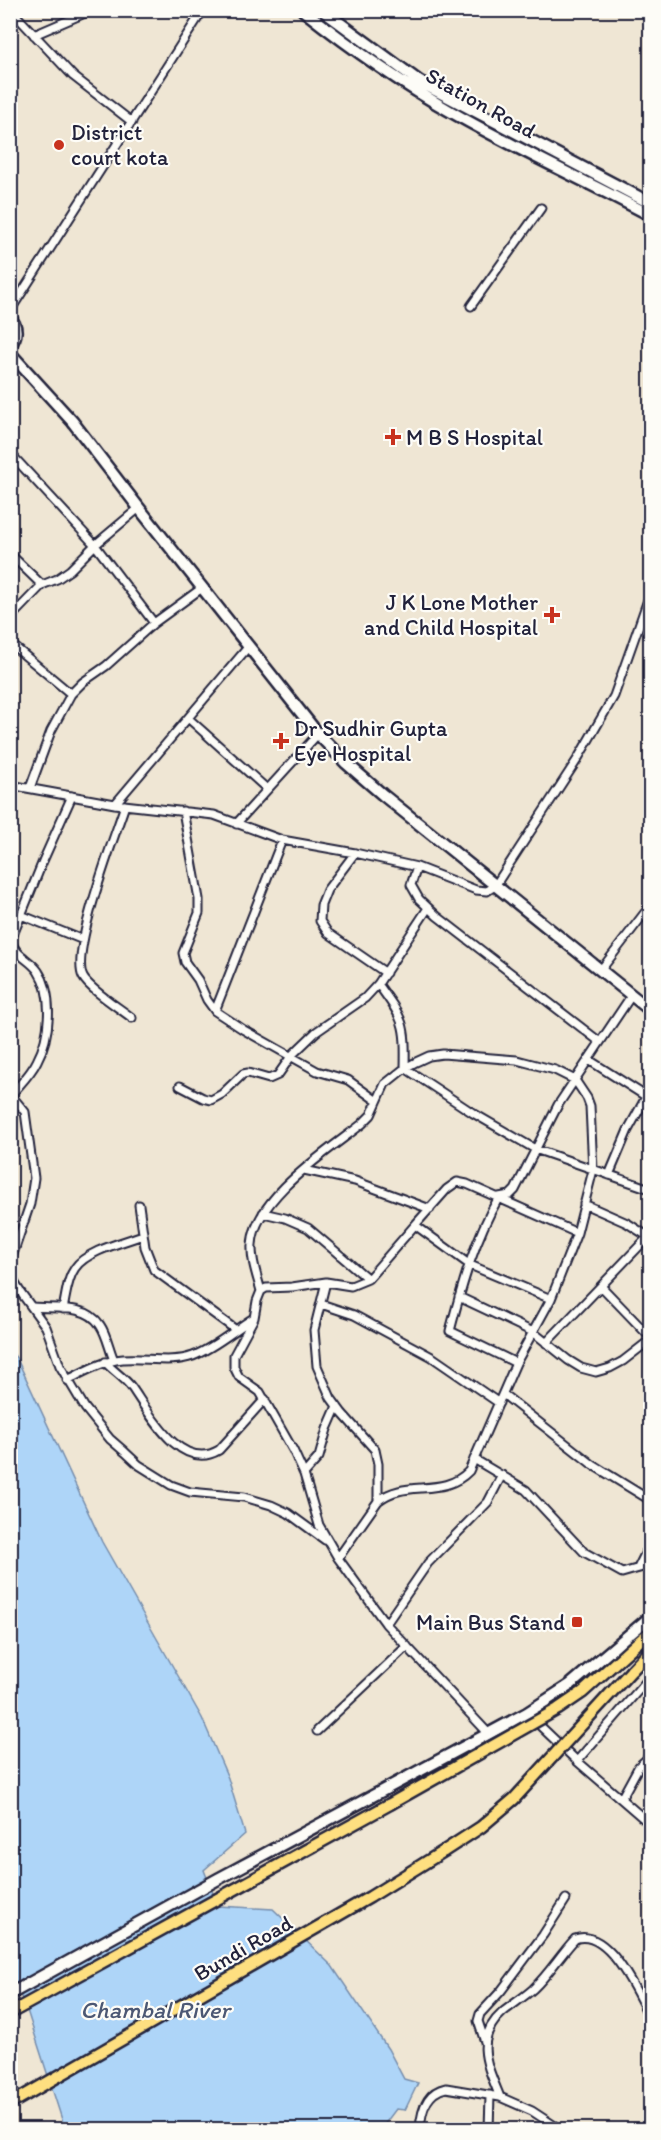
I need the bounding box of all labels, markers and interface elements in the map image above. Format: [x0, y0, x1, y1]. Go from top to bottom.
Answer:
street label: Station Road [421, 62, 541, 144]
place label: District court kota [71, 119, 169, 171]
marker: District court kota [52, 138, 66, 152]
place label: M B S Hospital [406, 424, 543, 451]
marker: M B S Hospital [384, 428, 402, 446]
place label: J K Lone Mother and Child Hospital [364, 589, 538, 641]
marker: J K Lone Mother and Child Hospital [543, 606, 561, 624]
place label: Dr Sudhir Gupta Eye Hospital [294, 715, 448, 767]
marker: Dr Sudhir Gupta Eye Hospital [272, 732, 290, 750]
place label: Main Bus Stand [416, 1609, 565, 1636]
marker: Main Bus Stand [570, 1615, 584, 1629]
street label: Bundi Road [189, 1909, 297, 1987]
water label: Chambal River [80, 1995, 232, 2024]

